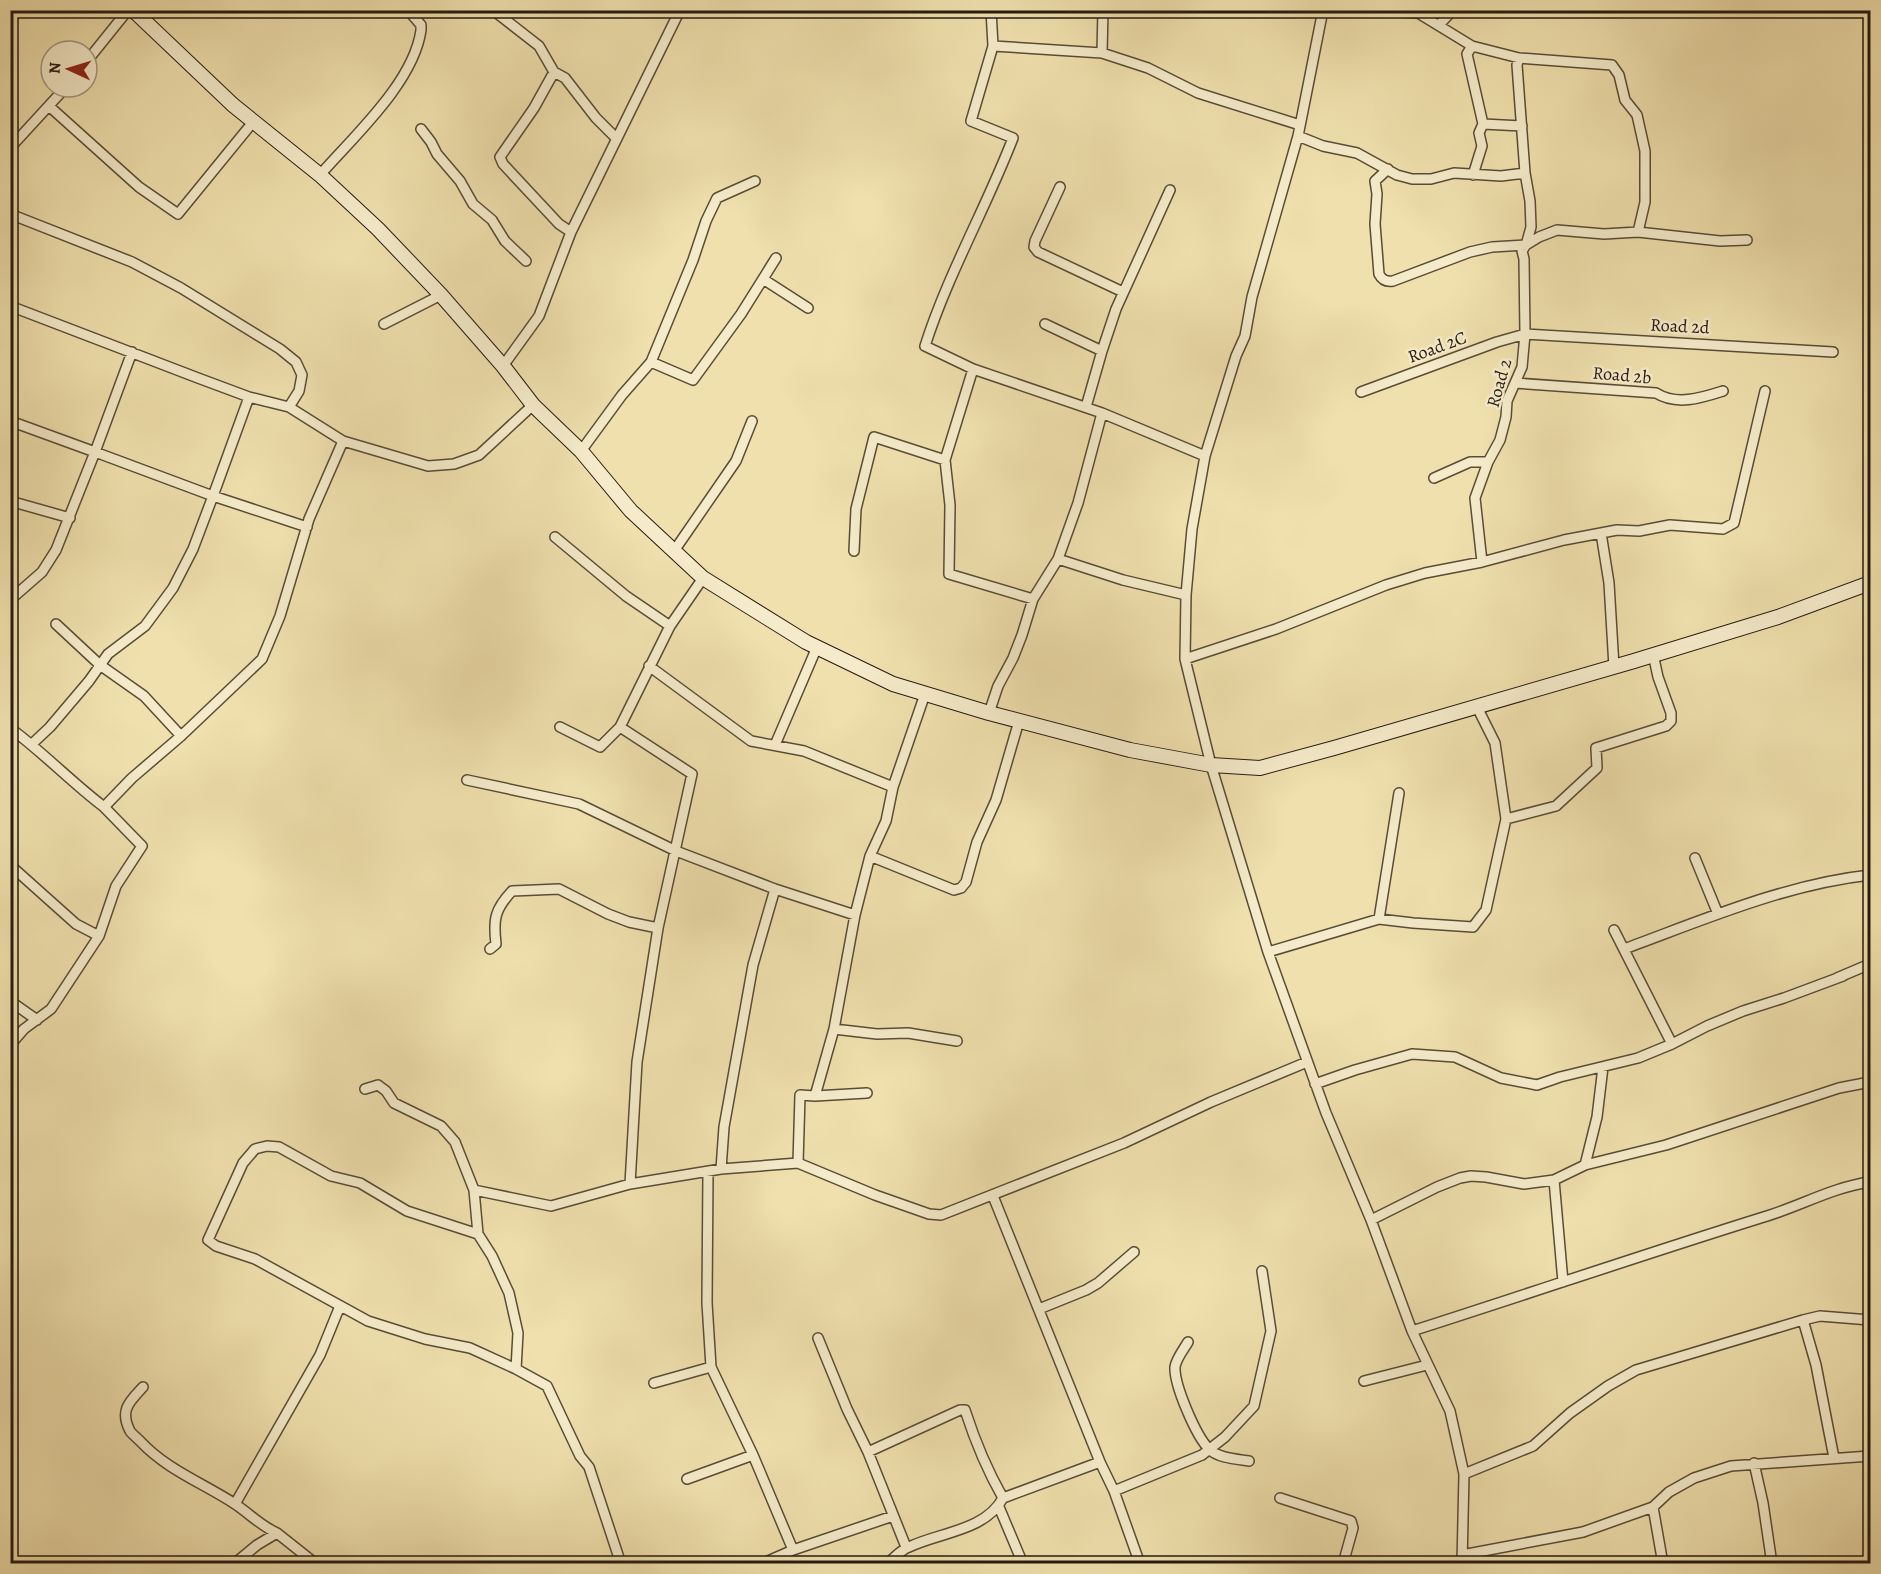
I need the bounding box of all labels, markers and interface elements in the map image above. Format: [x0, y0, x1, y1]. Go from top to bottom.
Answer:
north arrow [39, 39, 99, 99]
text: N [44, 61, 66, 75]
street label: Road 2d [1650, 312, 1711, 340]
street label: Road 2C [1404, 325, 1470, 369]
street label: Road 2 [1481, 355, 1517, 410]
street label: Road 2b [1592, 360, 1652, 390]

